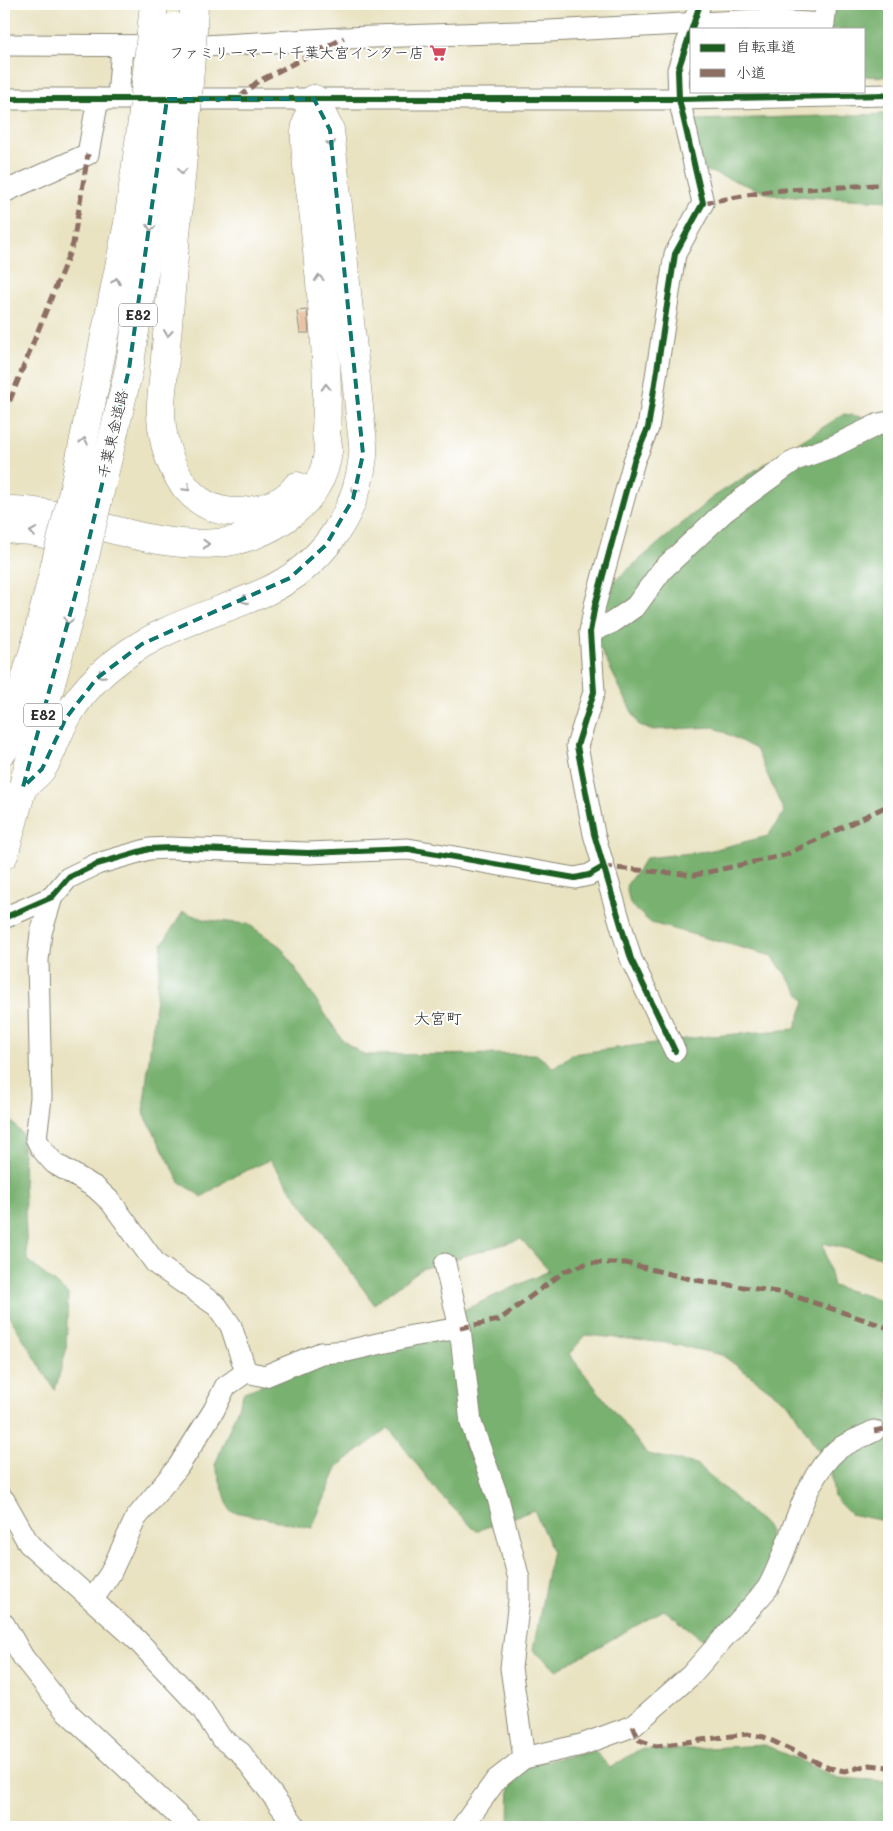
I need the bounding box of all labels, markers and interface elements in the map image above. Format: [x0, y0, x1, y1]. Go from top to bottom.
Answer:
legend [690, 28, 866, 92]
text: 自転車道 [736, 36, 796, 56]
place label: ファミリーマート千葉大宮インター店 [169, 42, 424, 62]
supermarket icon: ファミリーマート千葉大宮インター店 [428, 43, 448, 63]
text: 小道 [736, 62, 766, 82]
one-way arrow [325, 140, 336, 148]
one-way arrow [177, 167, 188, 175]
one-way arrow [147, 223, 157, 232]
one-way arrow [314, 273, 325, 281]
one-way arrow [110, 277, 121, 286]
road number: E82 [119, 304, 157, 326]
one-way arrow [163, 329, 174, 337]
one-way arrow [321, 383, 332, 391]
street label: 千葉東金道路 [92, 388, 132, 480]
one-way arrow [79, 436, 89, 445]
one-way arrow [181, 482, 190, 491]
one-way arrow [351, 486, 361, 495]
one-way arrow [29, 527, 38, 537]
one-way arrow [202, 538, 210, 549]
one-way arrow [240, 594, 248, 604]
one-way arrow [64, 617, 74, 625]
one-way arrow [97, 669, 106, 678]
road number: E82 [24, 704, 62, 726]
district label: 大宮町 [414, 1007, 462, 1028]

